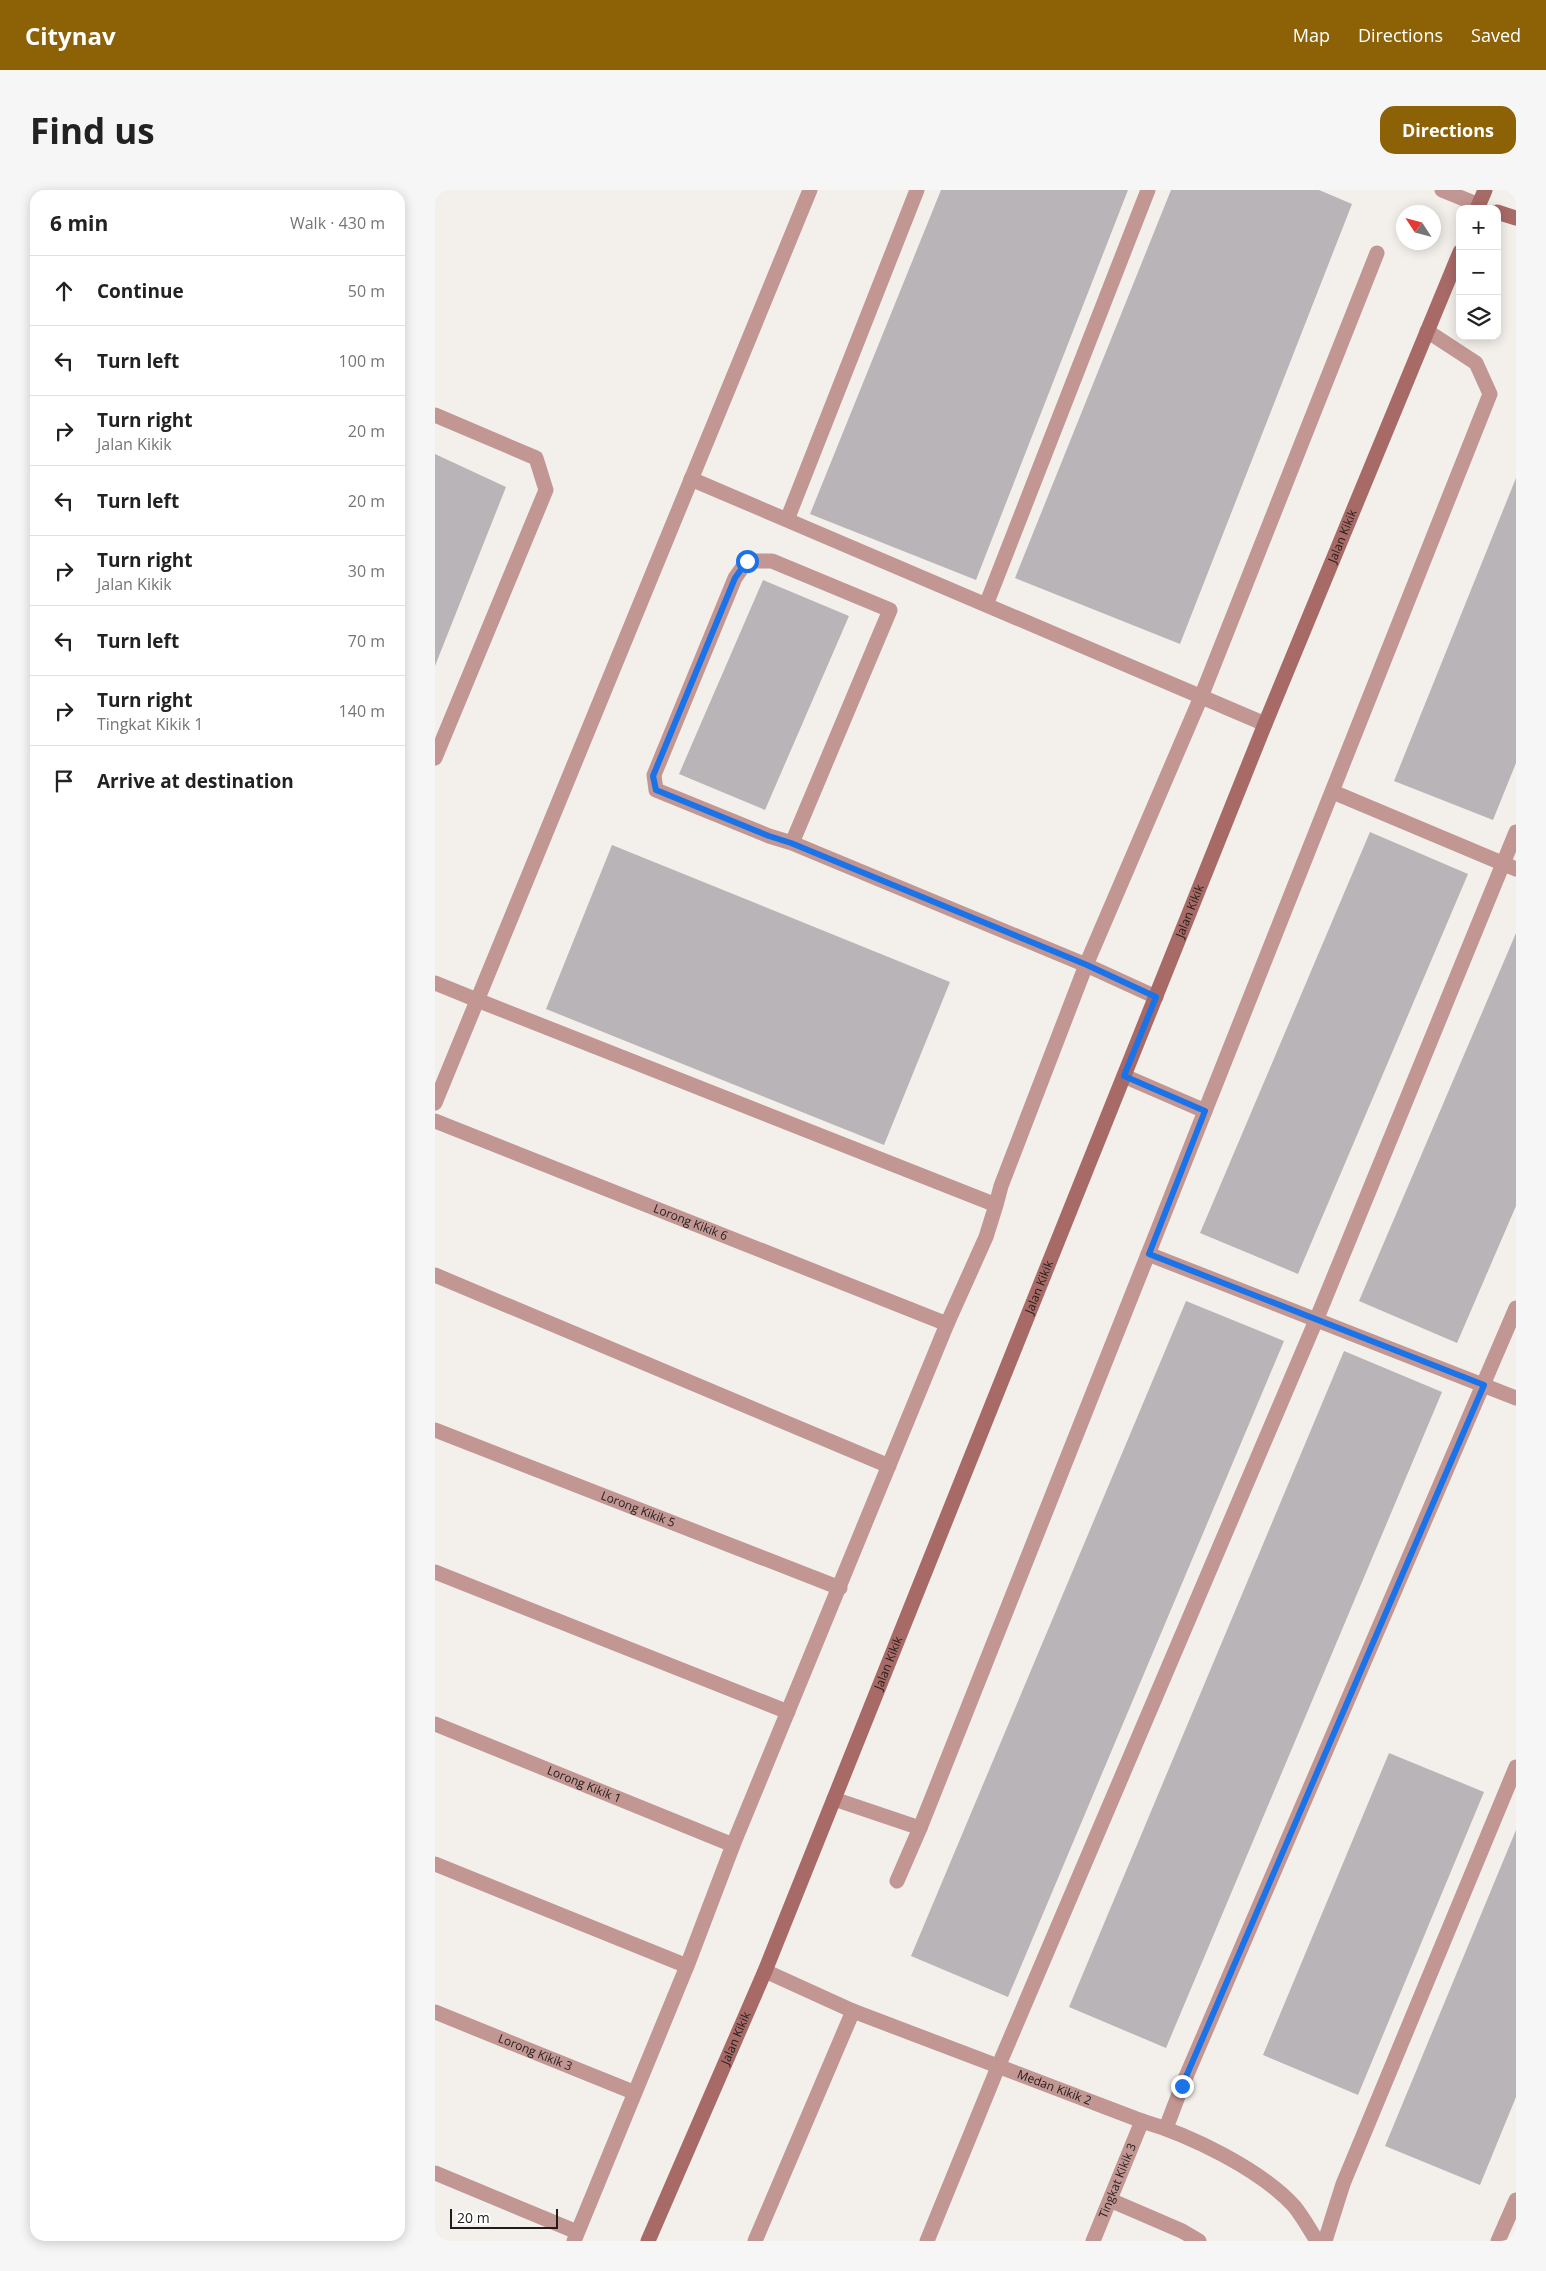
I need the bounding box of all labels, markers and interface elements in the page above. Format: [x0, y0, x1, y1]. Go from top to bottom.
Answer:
text: Citynav [25, 19, 116, 52]
text: Map [1293, 23, 1330, 47]
text: Directions [1358, 23, 1443, 47]
text: Saved [1471, 23, 1521, 47]
button: Directions [1380, 106, 1516, 154]
text: Find us [30, 107, 155, 154]
north arrow [1396, 205, 1441, 250]
map controls [1456, 205, 1501, 340]
button: + [1456, 205, 1501, 250]
text: 6 min [50, 209, 108, 237]
text: Walk · 430 m [290, 212, 385, 234]
button: − [1456, 250, 1501, 295]
icon: ahead [50, 277, 78, 305]
text: Continue [97, 278, 184, 304]
text: 50 m [348, 280, 385, 302]
button: layers [1456, 295, 1501, 340]
icon: left [50, 347, 78, 375]
text: Turn left [97, 348, 179, 374]
text: 100 m [339, 350, 385, 372]
text: Turn right [97, 407, 192, 433]
icon: right [50, 417, 78, 445]
text: 20 m [348, 420, 385, 442]
text: Jalan Kikik [97, 433, 172, 455]
icon: left [50, 487, 78, 515]
text: Turn left [97, 488, 179, 514]
text: 20 m [348, 490, 385, 512]
street label: Jalan Kikik [1323, 506, 1361, 566]
text: Turn right [97, 547, 192, 573]
route start [736, 550, 759, 573]
icon: right [50, 557, 78, 585]
text: 30 m [348, 560, 385, 582]
text: Jalan Kikik [97, 573, 172, 595]
icon: left [50, 627, 78, 655]
text: Turn left [97, 628, 179, 654]
text: 70 m [348, 630, 385, 652]
text: Turn right [97, 687, 192, 713]
icon: right [50, 697, 78, 725]
text: 140 m [339, 700, 385, 722]
text: Tingkat Kikik 1 [97, 713, 204, 735]
icon: arrive [50, 767, 78, 795]
text: Arrive at destination [97, 768, 294, 794]
street label: Jalan Kikik [1171, 881, 1208, 941]
street label: Lorong Kikik 6 [651, 1199, 731, 1244]
street label: Jalan Kikik [1020, 1257, 1057, 1317]
street label: Lorong Kikik 5 [599, 1487, 678, 1531]
street label: Jalan Kikik [869, 1633, 907, 1693]
street label: Lorong Kikik 1 [545, 1761, 624, 1807]
street label: Jalan Kikik [716, 2008, 755, 2068]
street label: Lorong Kikik 3 [496, 2029, 575, 2075]
street label: Medan Kikik 2 [1015, 2065, 1094, 2109]
route end [1171, 2075, 1194, 2098]
street label: Tingkat Kikik 3 [1094, 2140, 1140, 2221]
scale bar [450, 2206, 557, 2229]
text: 20 m [457, 2208, 490, 2227]

